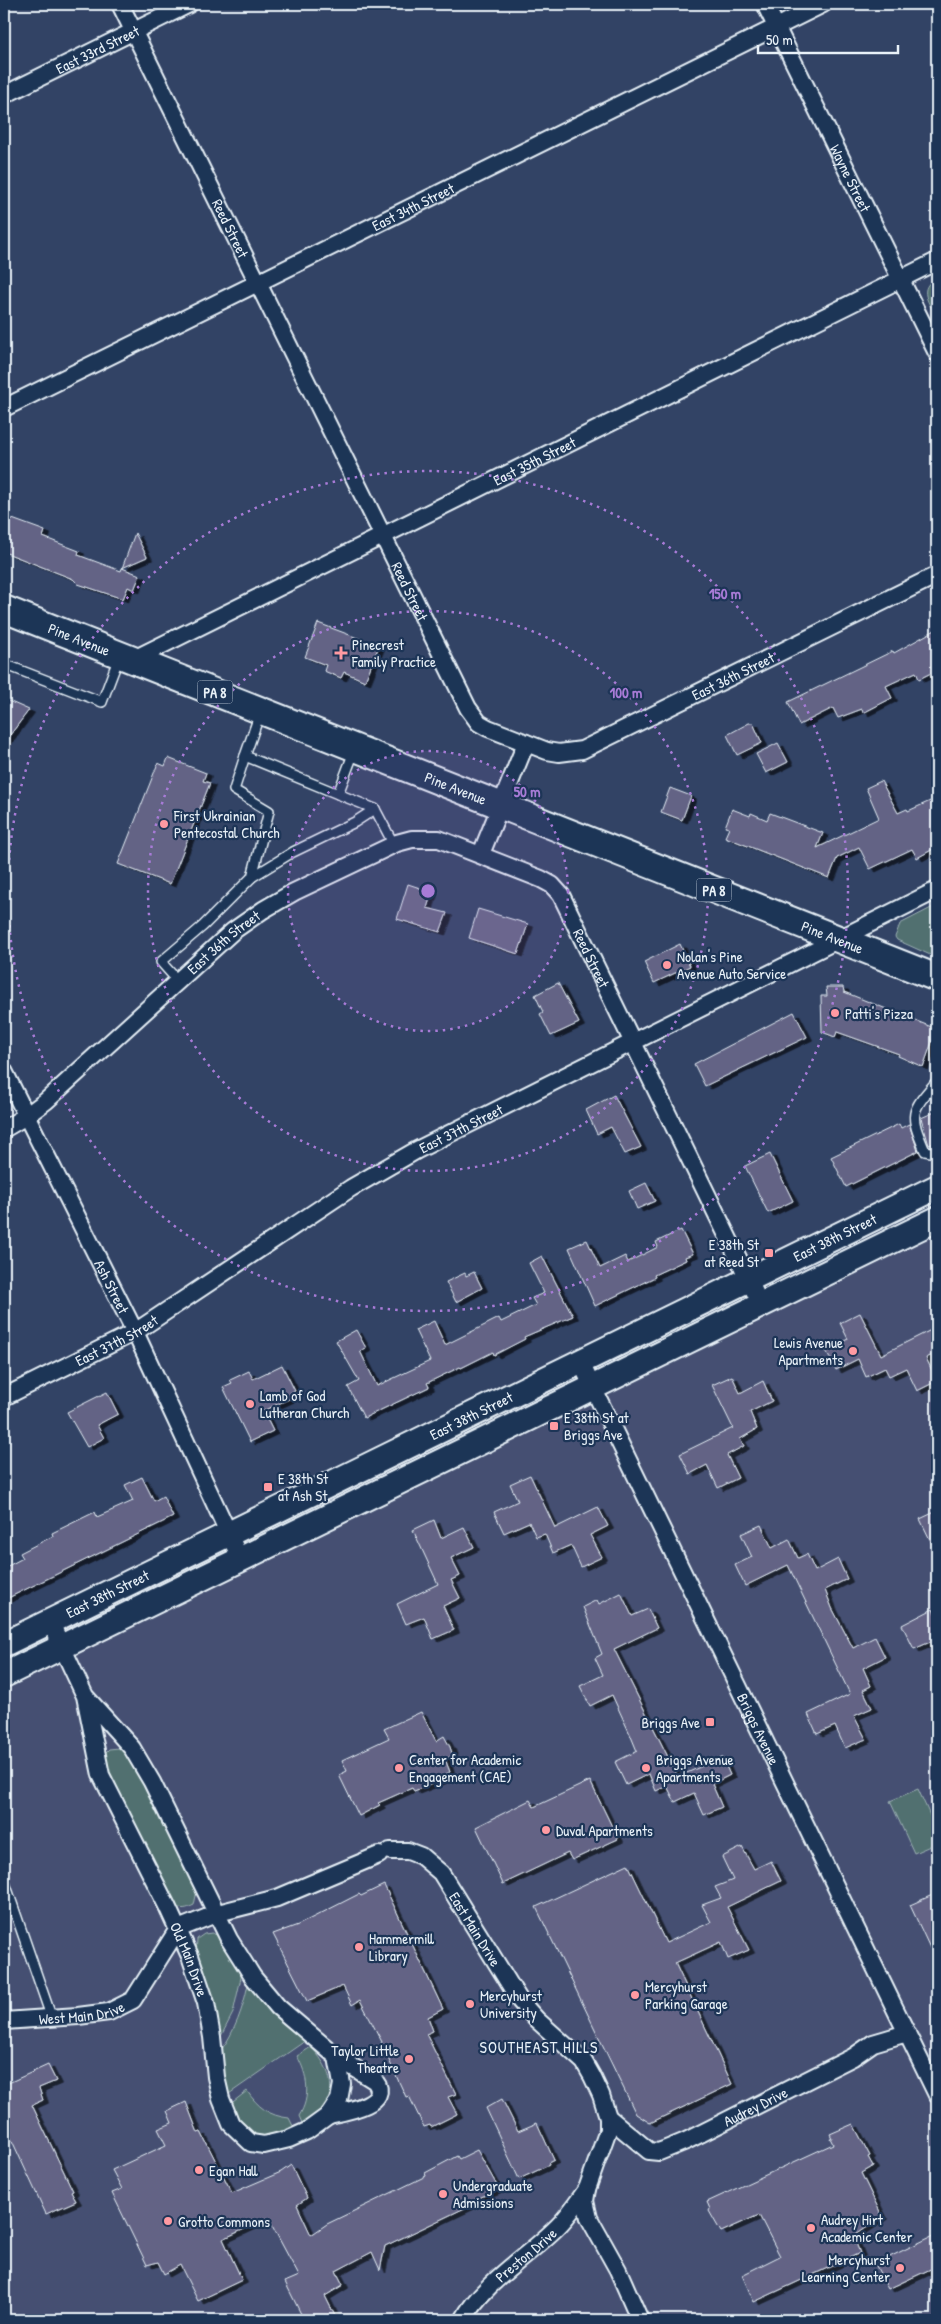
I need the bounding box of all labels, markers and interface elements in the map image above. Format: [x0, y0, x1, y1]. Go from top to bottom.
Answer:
street label: East 33rd Street [52, 19, 143, 78]
scale bar [758, 22, 898, 54]
text: 50 m [766, 29, 793, 50]
street label: Wayne Street [825, 141, 877, 216]
street label: East 34th Street [368, 177, 458, 235]
street label: Reed Street [207, 195, 255, 262]
street label: East 35th Street [489, 431, 580, 490]
street label: Reed Street [387, 558, 434, 625]
text: 150 m [709, 583, 741, 604]
street label: Pine Avenue [45, 617, 113, 660]
place label: Pinecrest Family Practice [351, 634, 436, 672]
marker: Pinecrest Family Practice [334, 646, 348, 660]
street label: East 36th Street [688, 646, 778, 705]
road number: PA 8 [198, 680, 232, 704]
text: 100 m [610, 682, 642, 703]
street label: Pine Avenue [422, 766, 490, 809]
text: 50 m [514, 781, 540, 802]
place label: First Ukrainian Pentecostal Church [173, 805, 280, 843]
marker: First Ukrainian Pentecostal Church [158, 818, 170, 830]
road number: PA 8 [696, 878, 732, 902]
centre of rings [419, 882, 437, 900]
street label: East 36th Street [182, 904, 265, 979]
street label: Pine Avenue [799, 915, 867, 958]
street label: Reed Street [568, 925, 615, 992]
place label: Nolan's Pine Avenue Auto Service [677, 946, 786, 984]
marker: Nolan's Pine Avenue Auto Service [661, 959, 673, 971]
place label: Patti's Pizza [845, 1003, 913, 1024]
marker: Patti's Pizza [829, 1007, 841, 1019]
street label: East 37th Street [415, 1098, 507, 1158]
street label: East 38th Street [790, 1207, 881, 1266]
place label: E 38th St at Reed St [704, 1234, 760, 1272]
marker: E 38th St at Reed St [763, 1247, 775, 1259]
street label: Ash Street [90, 1256, 135, 1318]
street label: East 37th Street [71, 1309, 163, 1371]
place label: Lewis Avenue Apartments [774, 1332, 843, 1370]
marker: Lewis Avenue Apartments [847, 1345, 859, 1357]
place label: Lamb of God Lutheran Church [260, 1385, 349, 1423]
street label: East 38th Street [426, 1386, 517, 1445]
marker: Lamb of God Lutheran Church [244, 1398, 256, 1410]
place label: E 38th St at Briggs Ave [564, 1407, 630, 1445]
marker: E 38th St at Briggs Ave [548, 1420, 560, 1432]
place label: E 38th St at Ash St [278, 1468, 329, 1506]
marker: E 38th St at Ash St [262, 1481, 274, 1493]
street label: East 38th Street [62, 1564, 153, 1623]
street label: Briggs Avenue [733, 1689, 785, 1768]
place label: Briggs Ave [641, 1712, 700, 1733]
marker: Briggs Ave [704, 1716, 716, 1728]
place label: Center for Academic Engagement (CAE) [409, 1749, 521, 1787]
place label: Briggs Avenue Apartments [656, 1749, 733, 1787]
marker: Center for Academic Engagement (CAE) [393, 1762, 405, 1774]
marker: Briggs Avenue Apartments [640, 1762, 652, 1774]
place label: Duval Apartments [556, 1820, 653, 1841]
marker: Duval Apartments [540, 1824, 552, 1836]
street label: East Main Drive [445, 1888, 506, 1970]
street label: Old Main Drive [165, 1919, 214, 1999]
place label: Hammermill Library [369, 1928, 435, 1966]
marker: Hammermill Library [353, 1941, 365, 1953]
place label: Mercyhurst Parking Garage [645, 1976, 728, 2014]
place label: Mercyhurst University [480, 1985, 543, 2023]
marker: Mercyhurst Parking Garage [629, 1989, 641, 2001]
street label: West Main Drive [38, 1996, 128, 2029]
marker: Mercyhurst University [464, 1998, 476, 2010]
district label: SOUTHEAST HILLS [480, 2036, 598, 2058]
place label: Taylor Little Theatre [331, 2040, 399, 2078]
marker: Taylor Little Theatre [403, 2053, 415, 2065]
street label: Audrey Drive [720, 2081, 791, 2131]
place label: Egan Hall [209, 2160, 258, 2181]
marker: Egan Hall [193, 2164, 205, 2176]
place label: Undergraduate Admissions [453, 2175, 533, 2213]
marker: Undergraduate Admissions [437, 2188, 449, 2200]
place label: Audrey Hirt Academic Center [821, 2209, 913, 2247]
place label: Grotto Commons [178, 2211, 270, 2232]
marker: Grotto Commons [162, 2215, 174, 2227]
marker: Audrey Hirt Academic Center [805, 2222, 817, 2234]
street label: Preston Drive [490, 2223, 561, 2287]
place label: Mercyhurst Learning Center [802, 2249, 891, 2287]
marker: Mercyhurst Learning Center [894, 2262, 906, 2274]

